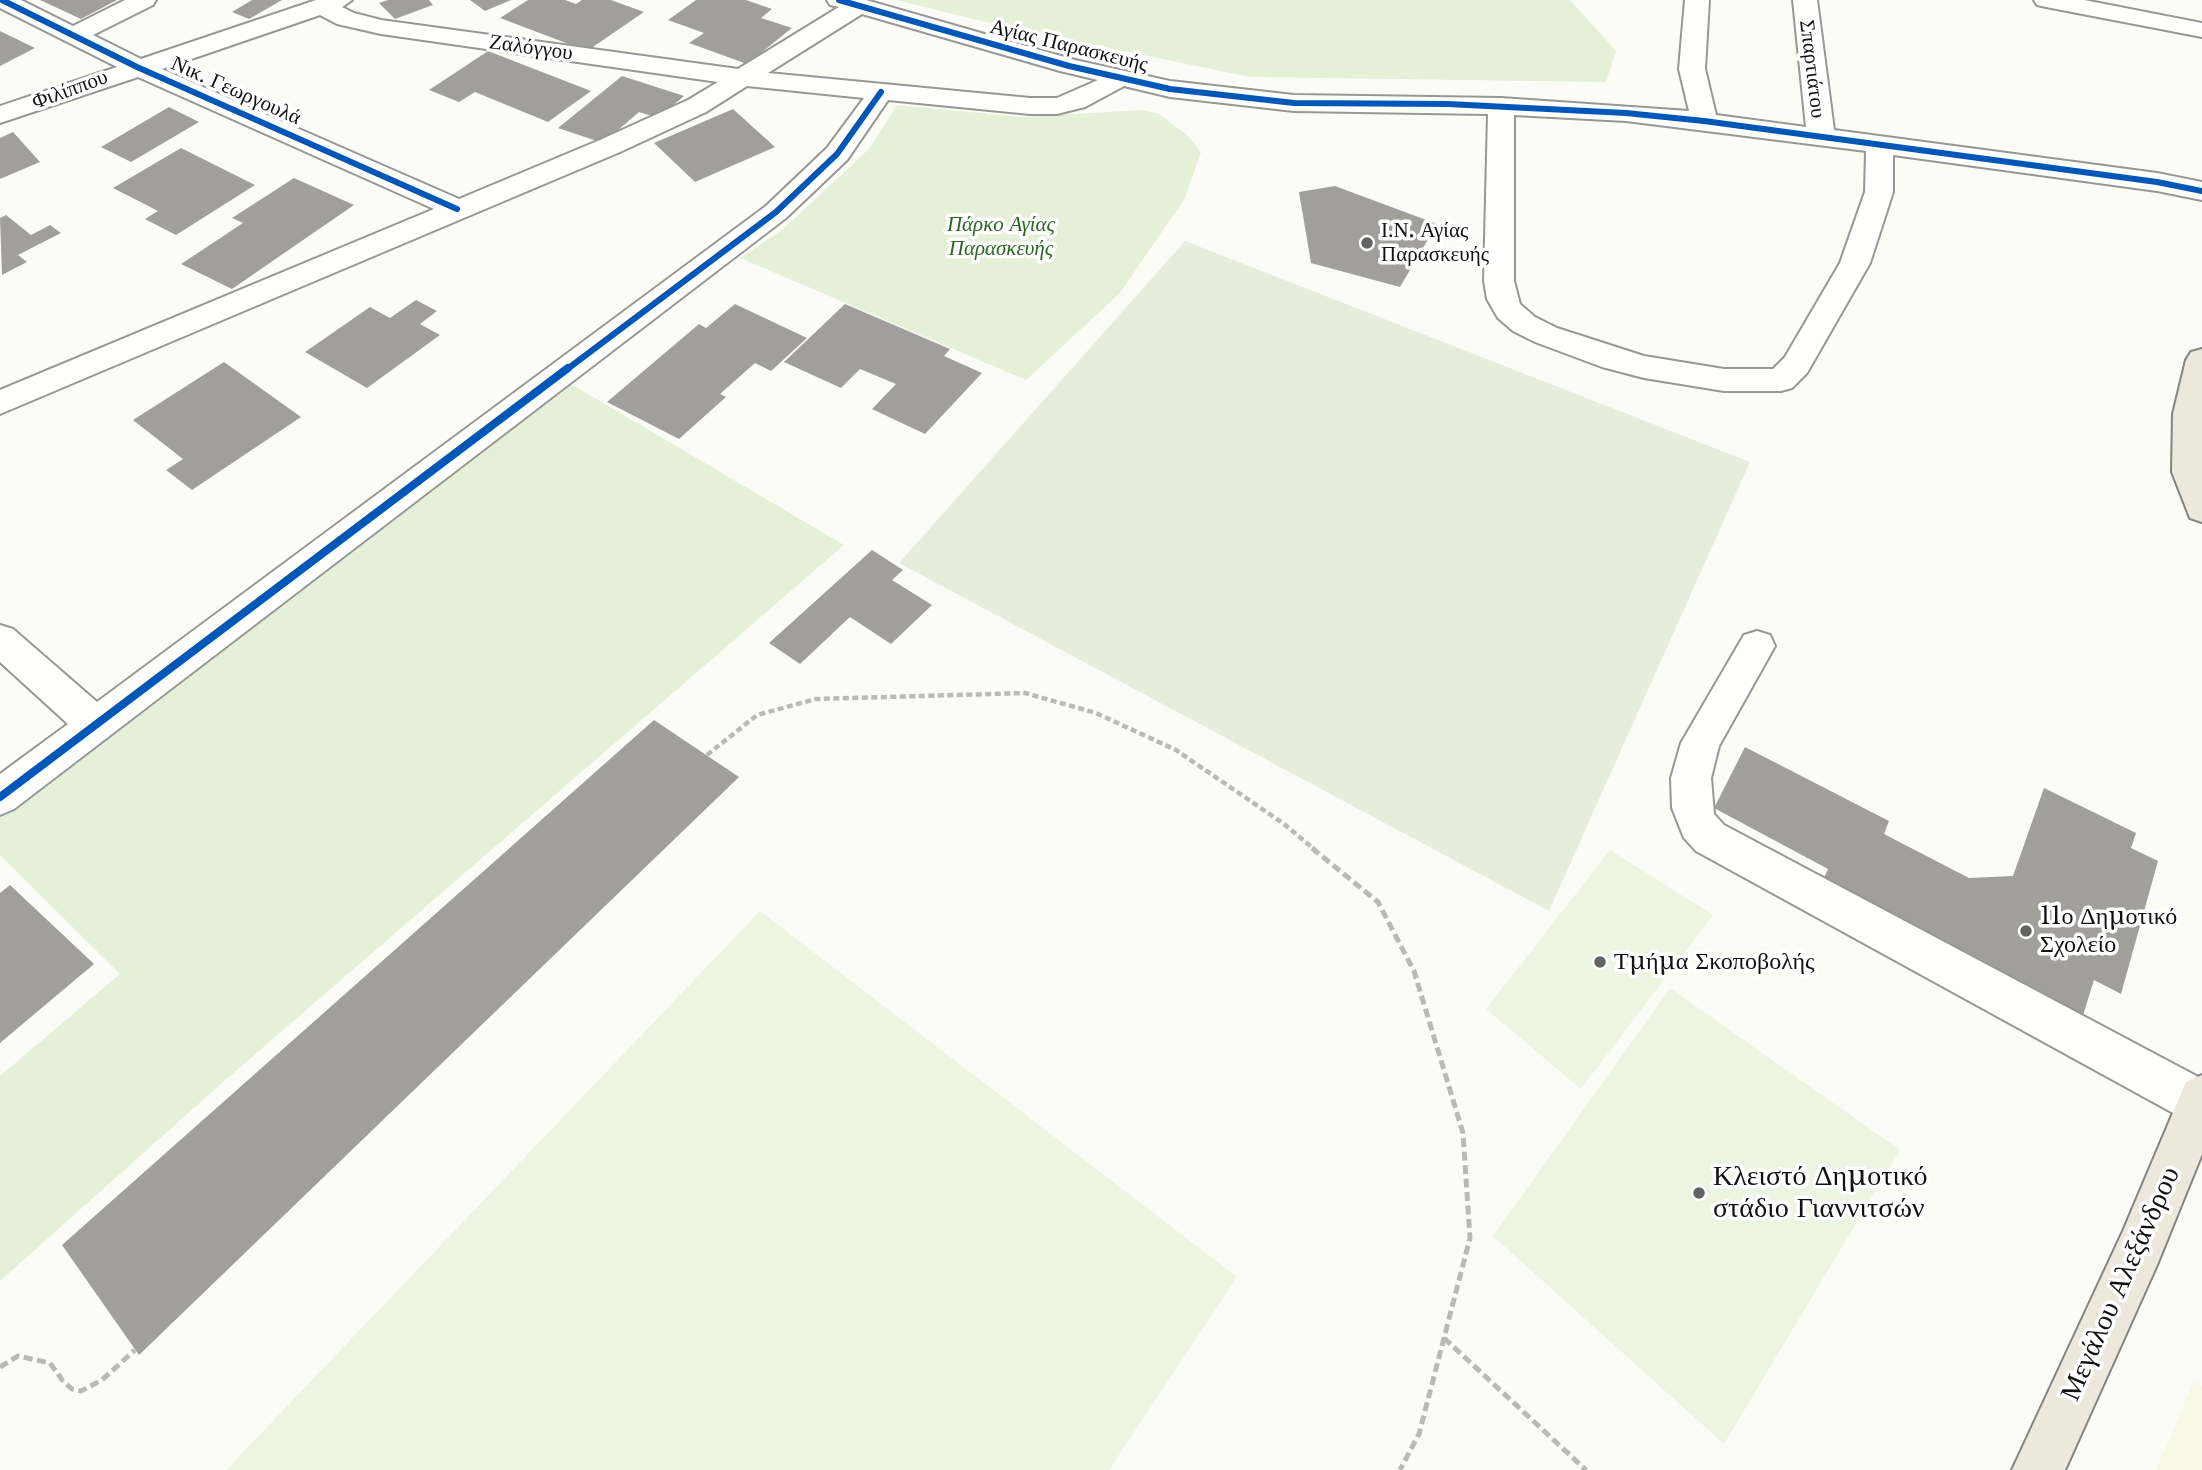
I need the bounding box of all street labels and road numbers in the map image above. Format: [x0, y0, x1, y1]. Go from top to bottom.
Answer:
street label: Αγίας Παρασκευής [987, 14, 1151, 78]
street label: Σπαρτιάτου [1793, 18, 1831, 120]
street label: Ζαλόγγου [488, 30, 574, 66]
street label: Νικ. Γεωργουλά [167, 51, 305, 131]
street label: Φιλίππου [29, 65, 111, 115]
street label: Μεγάλου Αλεξάνδρου [2054, 1162, 2188, 1406]

